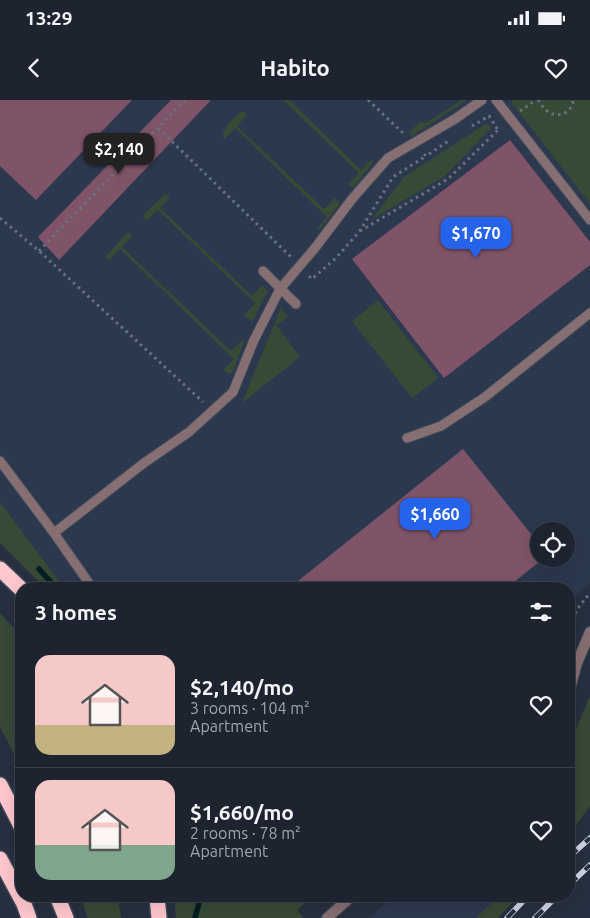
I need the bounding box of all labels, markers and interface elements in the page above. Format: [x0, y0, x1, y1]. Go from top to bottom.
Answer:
text: 13:29 [25, 7, 73, 29]
icon: back [20, 54, 48, 82]
icon: heart [542, 54, 570, 82]
text: Habito [260, 55, 330, 80]
pin: $2,140 [78, 132, 160, 175]
text: $2,140 [94, 140, 144, 158]
pin: $1,670 [435, 216, 517, 259]
text: $1,670 [451, 224, 501, 242]
pin: $1,660 [394, 498, 476, 540]
text: $1,660 [410, 505, 460, 523]
map controls [530, 522, 575, 567]
button: locate [530, 522, 575, 567]
icon: filters [527, 598, 555, 626]
text: 3 homes [35, 600, 117, 624]
icon: home [75, 675, 135, 735]
text: $2,140/mo [190, 675, 294, 699]
icon: heart [527, 691, 555, 719]
text: 3 rooms · 104 m² [190, 699, 310, 717]
text: Apartment [190, 717, 268, 735]
icon: home [75, 800, 135, 860]
text: $1,660/mo [190, 800, 294, 824]
icon: heart [527, 816, 555, 844]
text: 2 rooms · 78 m² [190, 824, 301, 842]
text: Apartment [190, 842, 268, 860]

